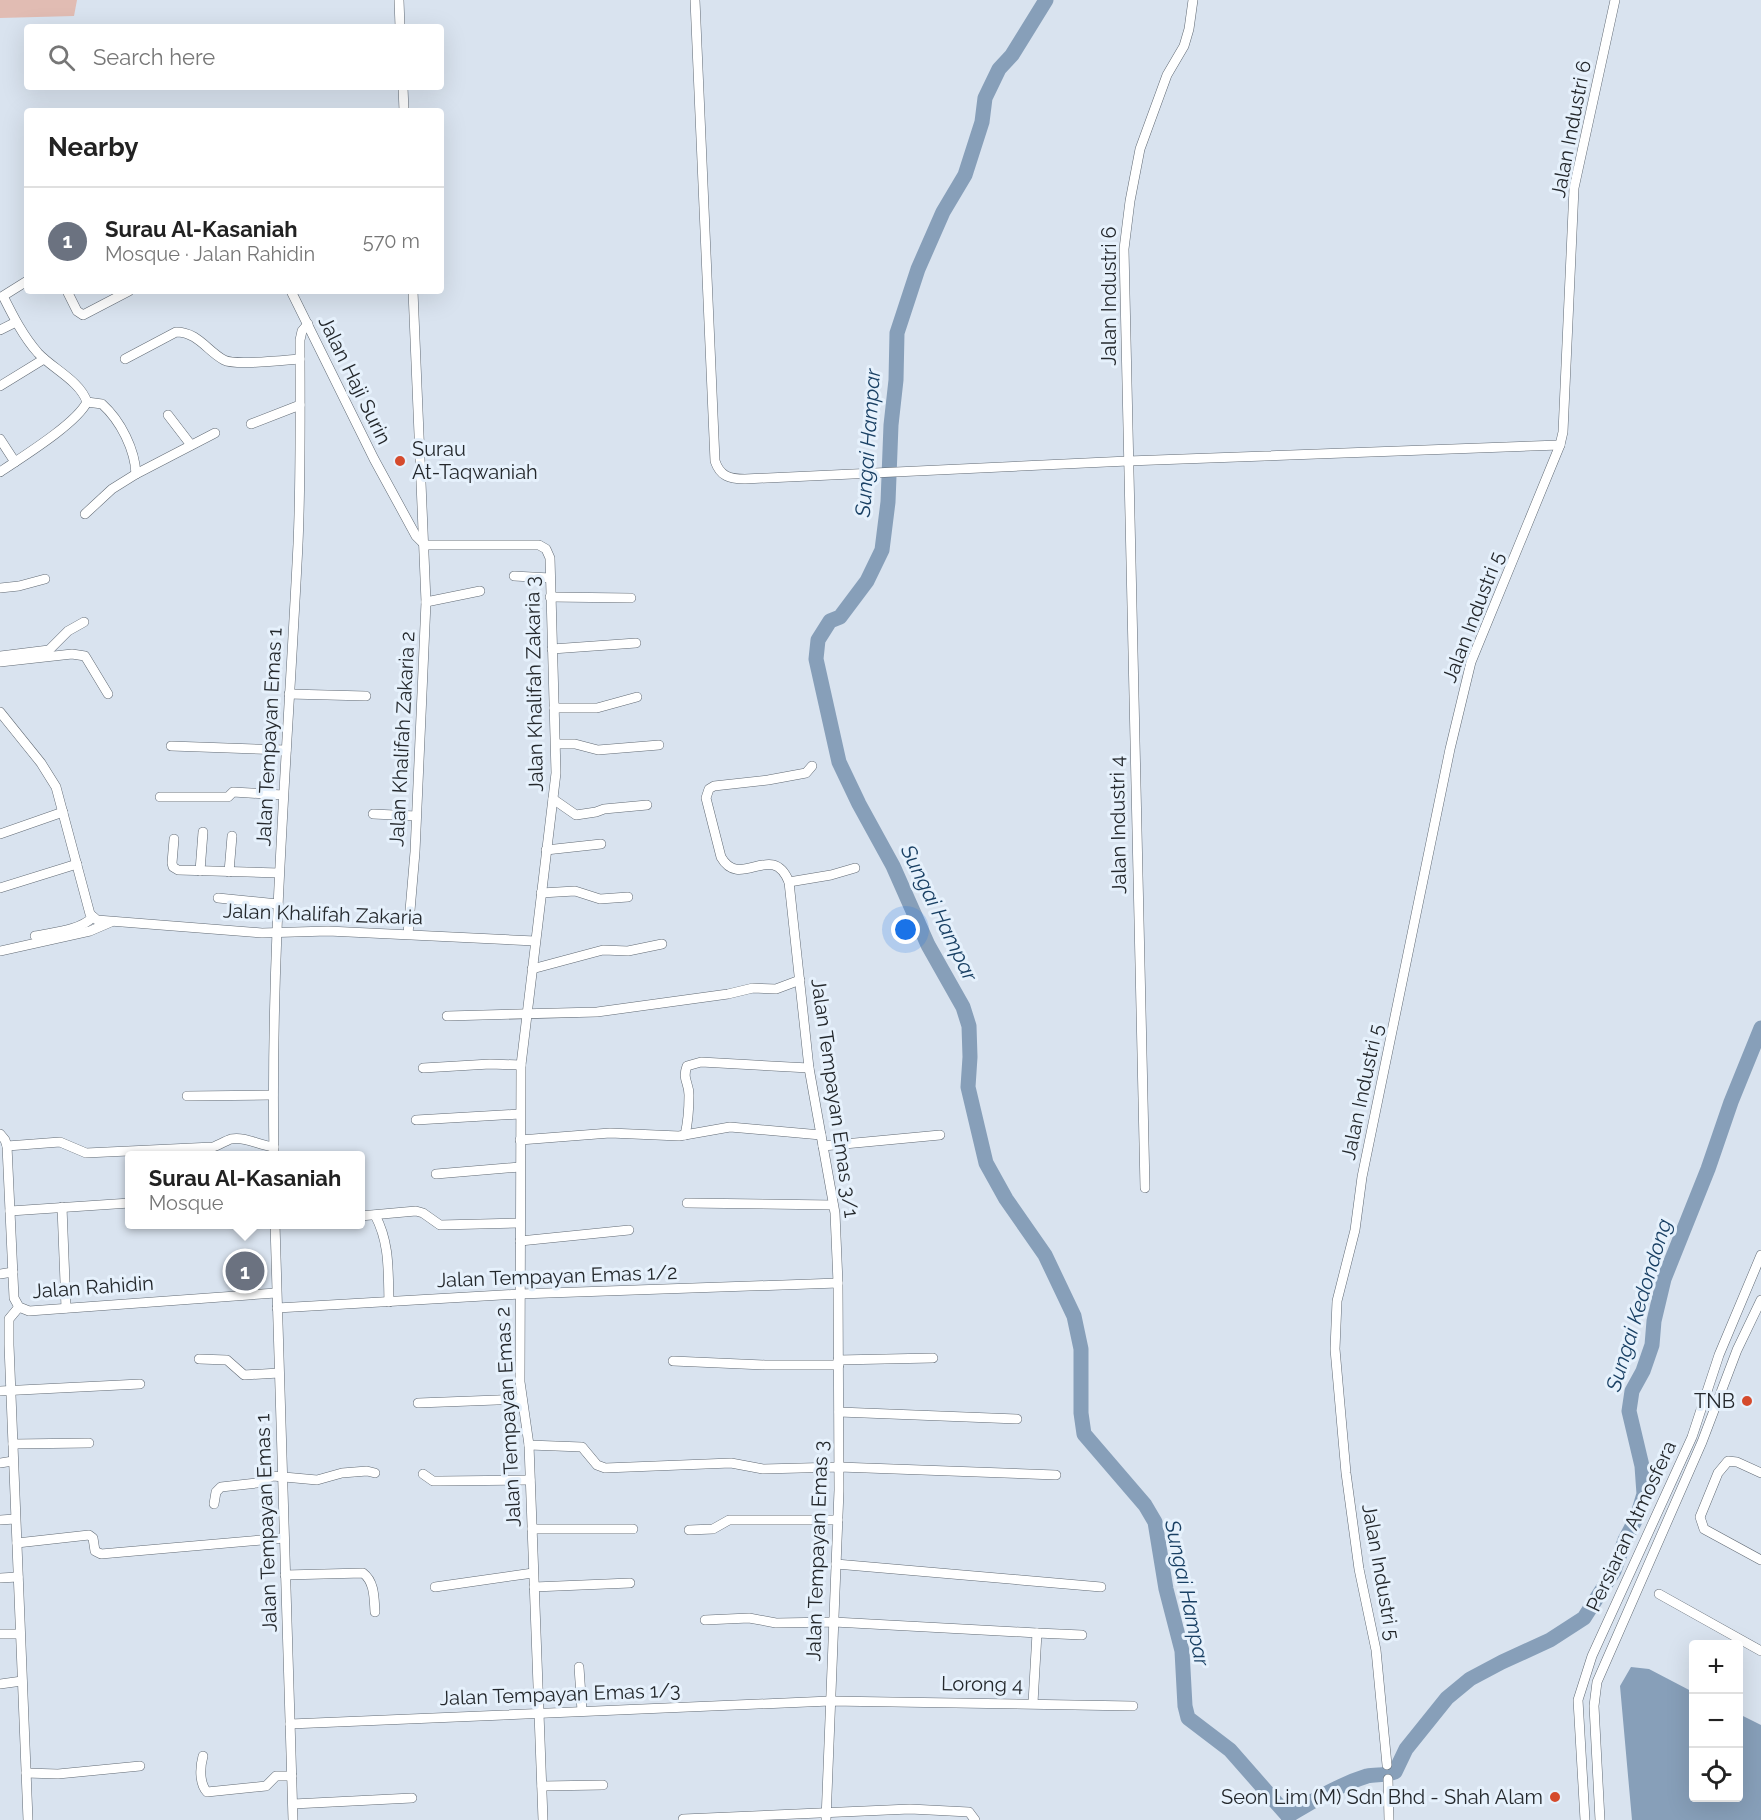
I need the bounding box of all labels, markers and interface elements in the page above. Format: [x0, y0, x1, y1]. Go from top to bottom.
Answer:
search box [24, 24, 444, 90]
icon: search [45, 41, 78, 74]
text: Search here [93, 44, 215, 70]
street label: Jalan Industri 6 [1546, 58, 1596, 200]
text: Nearby [48, 132, 138, 162]
text: Surau Al-Kasaniah [105, 216, 298, 242]
street label: Jalan Industri 6 [1097, 226, 1121, 366]
text: 1 [63, 229, 72, 253]
text: 570 m [363, 229, 420, 253]
text: Mosque · Jalan Rahidin [105, 242, 315, 266]
street label: Jalan Haji Surin [314, 312, 396, 448]
water label: Sungai Hampar [850, 367, 885, 519]
place label: Surau At-Taqwaniah [412, 437, 538, 484]
marker: Surau At-Taqwaniah [393, 454, 407, 468]
street label: Jalan Industri 5 [1437, 548, 1509, 686]
street label: Jalan Khalifah Zakaria 3 [520, 576, 548, 792]
street label: Jalan Tempayan Emas 1 [251, 627, 287, 847]
street label: Jalan Khalifah Zakaria 2 [384, 631, 420, 847]
street label: Jalan Industri 4 [1105, 756, 1131, 894]
water label: Sungai Hampar [895, 840, 984, 986]
street label: Jalan Khalifah Zakaria [223, 899, 423, 929]
your location [891, 915, 920, 944]
street label: Jalan Tempayan Emas 3/1 [806, 977, 864, 1219]
street label: Jalan Industri 5 [1336, 1022, 1388, 1162]
popup [125, 1151, 365, 1229]
text: Surau Al-Kasaniah [149, 1165, 341, 1191]
text: Mosque [149, 1191, 224, 1215]
water label: Sungai Kedondong [1600, 1216, 1677, 1395]
pin: 1 [226, 1248, 264, 1294]
street label: Jalan Tempayan Emas 1/2 [436, 1260, 678, 1292]
street label: Jalan Rahidin [31, 1271, 155, 1303]
street label: Jalan Tempayan Emas 2 [490, 1306, 526, 1528]
place label: TNB [1694, 1389, 1735, 1413]
marker: TNB [1740, 1394, 1754, 1408]
street label: Jalan Tempayan Emas 1 [250, 1413, 282, 1633]
street label: Persiaran Atmosfera [1581, 1437, 1681, 1615]
street label: Jalan Tempayan Emas 3 [801, 1440, 833, 1662]
street label: Jalan Industri 5 [1357, 1502, 1405, 1642]
water label: Sungai Hampar [1160, 1517, 1215, 1669]
map controls [1689, 1640, 1743, 1802]
button: + [1689, 1640, 1743, 1694]
street label: Lorong 4 [941, 1671, 1023, 1697]
street label: Jalan Tempayan Emas 1/3 [439, 1678, 681, 1710]
button: − [1689, 1694, 1743, 1748]
button: locate [1689, 1748, 1743, 1802]
place label: Seon Lim (M) Sdn Bhd - Shah Alam [1221, 1785, 1543, 1809]
marker: Seon Lim (M) Sdn Bhd - Shah Alam [1548, 1790, 1562, 1804]

